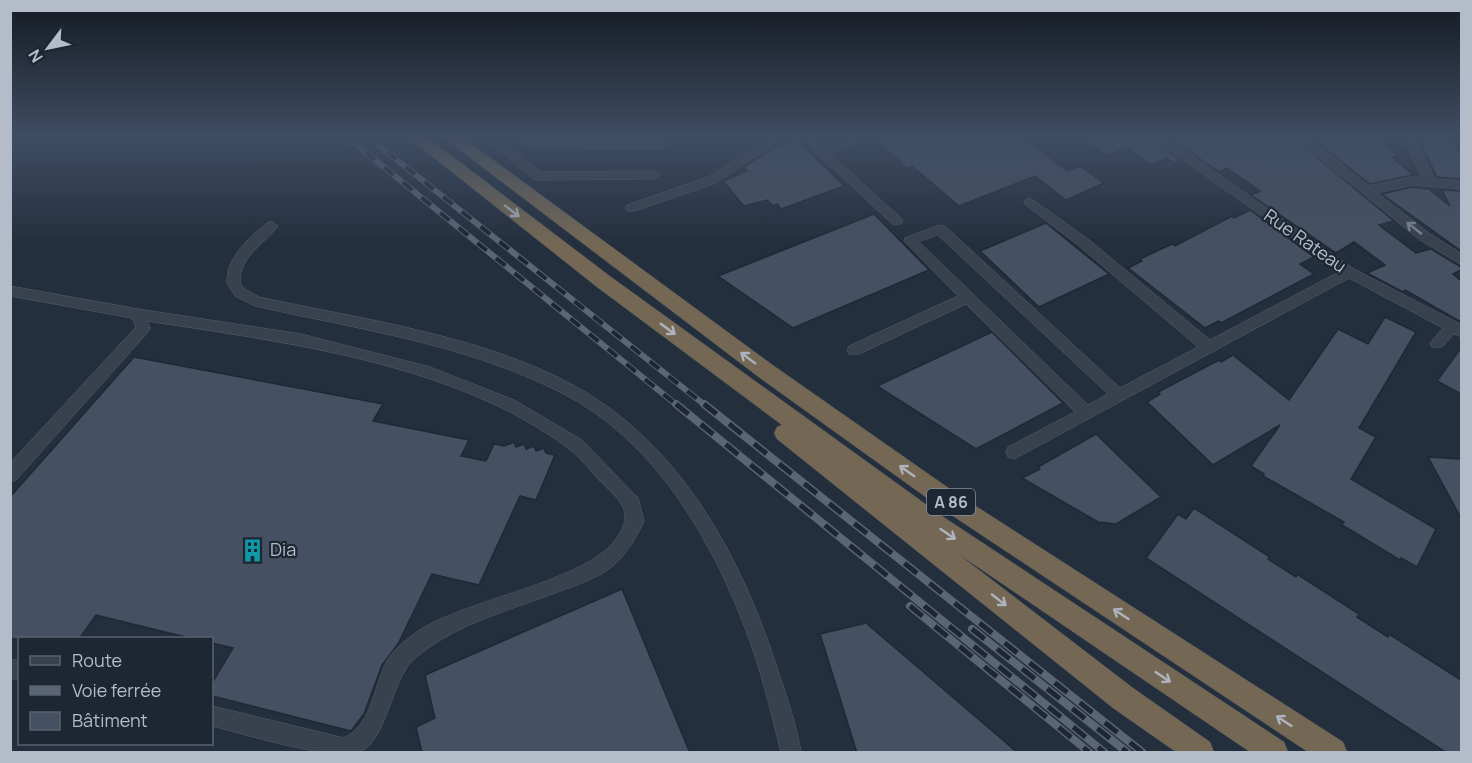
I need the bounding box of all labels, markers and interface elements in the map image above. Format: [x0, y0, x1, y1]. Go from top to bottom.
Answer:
north arrow [18, 18, 78, 78]
text: N [23, 45, 48, 67]
street label: Rue Rateau [1260, 203, 1352, 277]
one-way arrow [504, 205, 520, 218]
one-way arrow [1406, 221, 1422, 234]
one-way arrow [659, 323, 675, 335]
one-way arrow [740, 351, 756, 364]
one-way arrow [899, 465, 915, 477]
road number: A 86 [927, 489, 975, 515]
one-way arrow [939, 528, 956, 540]
building icon: Dia [239, 537, 265, 563]
place label: Dia [270, 537, 296, 561]
one-way arrow [990, 594, 1006, 607]
one-way arrow [1113, 608, 1130, 620]
legend [18, 637, 213, 745]
text: Route [72, 648, 122, 672]
one-way arrow [1154, 670, 1171, 683]
text: Voie ferrée [72, 678, 161, 702]
text: Bâtiment [72, 708, 148, 732]
one-way arrow [1276, 714, 1293, 726]

